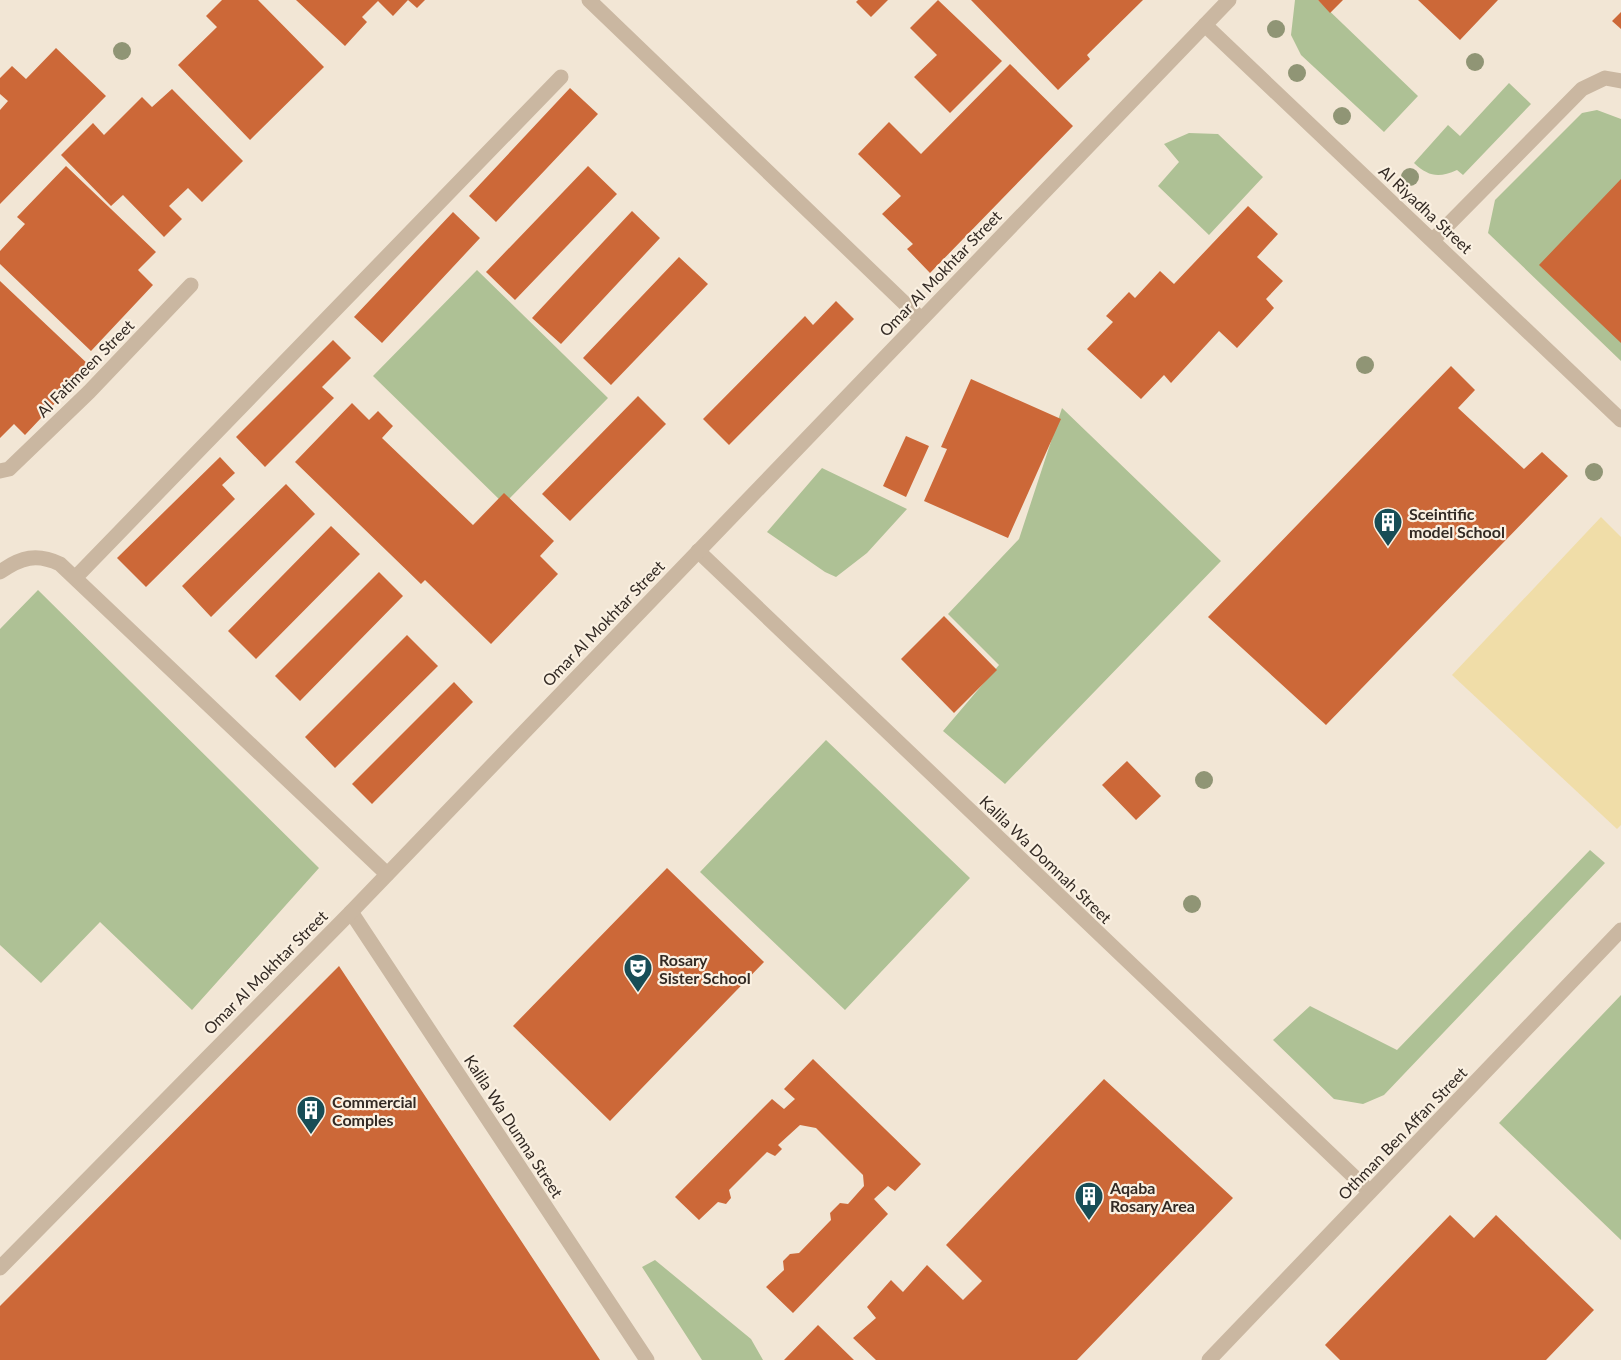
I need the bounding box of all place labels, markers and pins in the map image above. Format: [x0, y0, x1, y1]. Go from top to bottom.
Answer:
place label: Sceintific model School [1409, 504, 1505, 541]
building icon: Sceintific model School [1372, 506, 1404, 548]
place label: Rosary Sister School [659, 950, 751, 987]
theatre icon: Rosary Sister School [622, 952, 654, 994]
place label: Commercial Comples [332, 1092, 417, 1129]
building icon: Commercial Comples [295, 1094, 327, 1136]
place label: Aqaba Rosary Area [1109, 1178, 1195, 1215]
building icon: Aqaba Rosary Area [1073, 1180, 1105, 1222]

